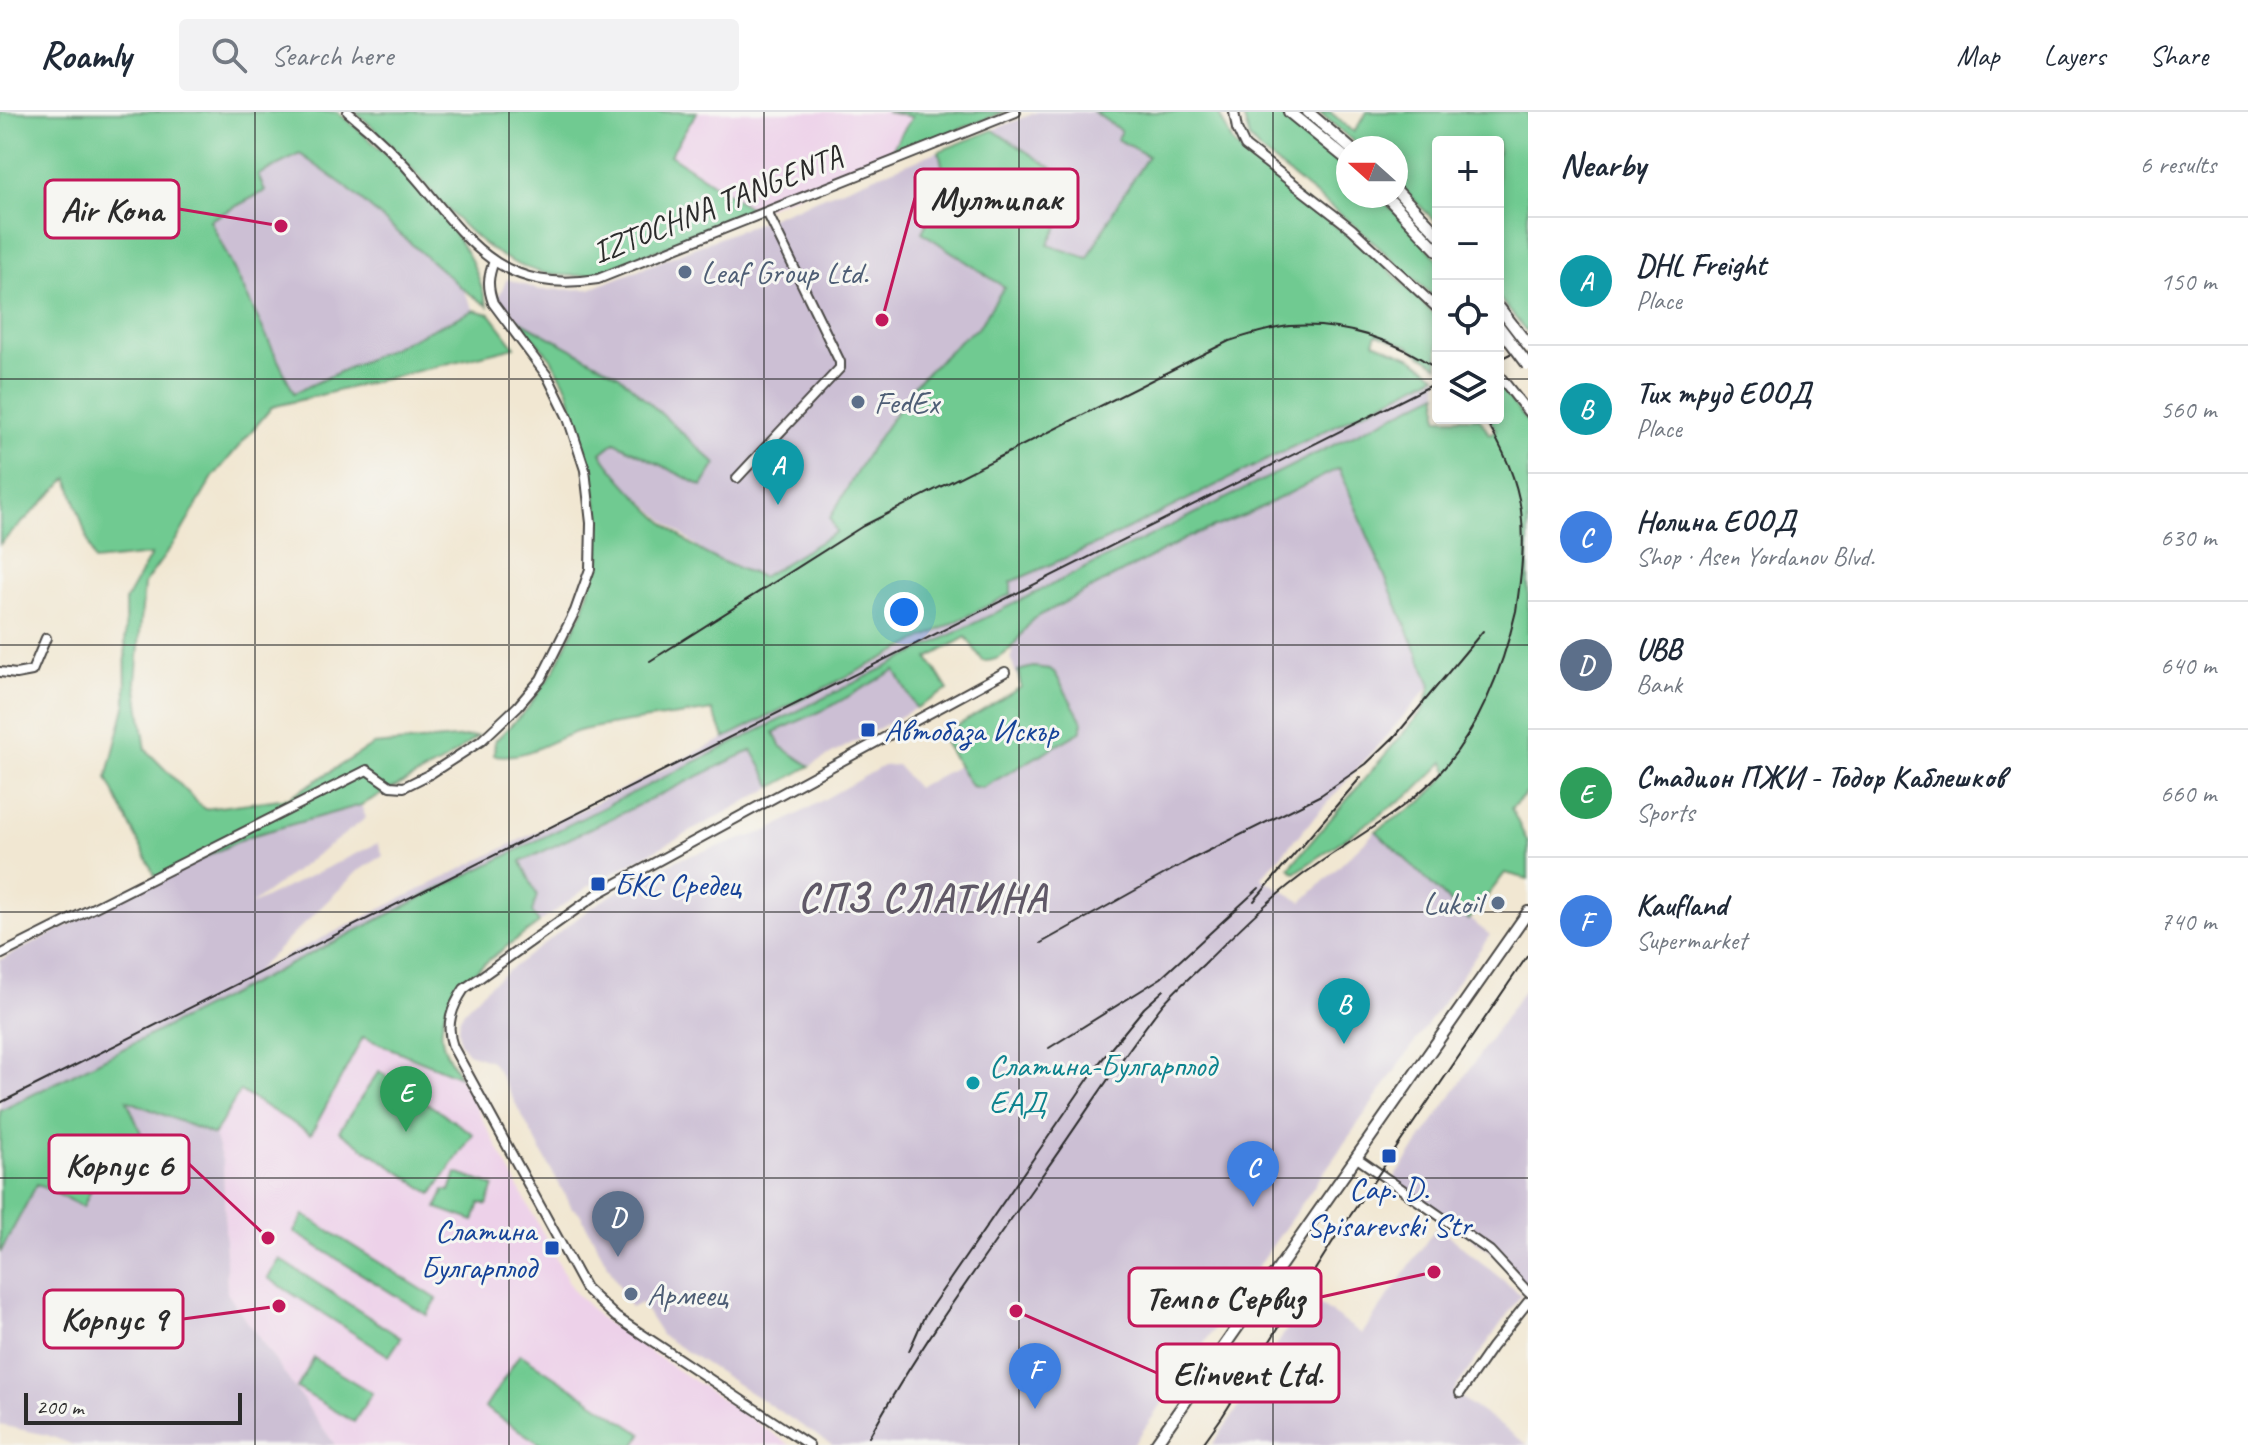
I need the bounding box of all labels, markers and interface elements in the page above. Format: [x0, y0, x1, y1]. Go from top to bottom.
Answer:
search box [179, 19, 739, 91]
text: Roamly [40, 32, 131, 79]
icon: search [207, 33, 251, 77]
text: Search here [271, 36, 393, 74]
text: Map [1957, 38, 2000, 73]
text: Layers [2044, 38, 2105, 73]
text: Share [2149, 38, 2208, 73]
street label: IZTOCHNA TANGENTA [586, 135, 849, 273]
north arrow [1336, 136, 1408, 208]
map controls [1432, 136, 1504, 424]
button: + [1432, 136, 1504, 208]
text: Nearby [1560, 143, 1646, 186]
text: 6 results [2140, 148, 2216, 181]
callout: Мултипак [915, 169, 1078, 227]
text: Мултипак [931, 177, 1065, 220]
callout: Air Kona [45, 180, 179, 238]
text: Air Kona [61, 188, 166, 231]
button: − [1432, 208, 1504, 280]
text: DHL Freight [1636, 246, 1766, 284]
place label: Leaf Group Ltd. [701, 252, 869, 293]
marker: Leaf Group Ltd. [676, 263, 694, 281]
text: A [1579, 265, 1593, 298]
text: 150 m [2160, 265, 2216, 298]
button: locate [1432, 280, 1504, 352]
text: Place [1636, 284, 1682, 317]
button: layers [1432, 352, 1504, 424]
text: Тих труд ЕООД [1636, 374, 1811, 412]
place label: FedEx [874, 382, 942, 423]
marker: FedEx [849, 393, 867, 411]
text: B [1579, 393, 1593, 426]
text: 560 m [2160, 393, 2216, 426]
text: Place [1636, 412, 1682, 445]
pin: A [752, 439, 804, 505]
text: Нолина ЕООД [1636, 502, 1796, 540]
text: C [1580, 521, 1592, 554]
text: 630 m [2160, 521, 2216, 554]
text: Shop · Asen Yordanov Blvd. [1636, 540, 1875, 573]
your location [884, 592, 924, 632]
text: UBB [1636, 630, 1682, 668]
text: D [1578, 649, 1594, 682]
text: 640 m [2160, 649, 2216, 682]
text: Bank [1636, 668, 1682, 701]
place label: Автобаза Искър [884, 710, 1060, 751]
marker: Автобаза Искър [859, 721, 877, 739]
text: Стадион ПЖИ - Тодор Каблешков [1636, 758, 2005, 796]
text: E [1579, 777, 1593, 810]
text: 660 m [2160, 777, 2216, 810]
text: Sports [1636, 796, 1694, 829]
place label: БКС Средец [614, 864, 743, 905]
district label: СПЗ СЛАТИНА [798, 873, 1048, 923]
marker: БКС Средец [589, 875, 607, 893]
place label: Lukoil [1423, 883, 1488, 924]
text: Kaufland [1636, 886, 1727, 924]
marker: Lukoil [1489, 894, 1507, 912]
text: F [1580, 905, 1592, 938]
text: 740 m [2160, 905, 2216, 938]
text: Supermarket [1636, 924, 1747, 957]
pin: B [1318, 978, 1370, 1044]
place label: Слатина-Булгарплод ЕАД [989, 1045, 1219, 1123]
pin: E [380, 1066, 432, 1132]
marker: Слатина-Булгарплод ЕАД [964, 1074, 982, 1092]
callout: Корпус 6 [49, 1135, 189, 1193]
pin: C [1227, 1141, 1279, 1207]
text: Корпус 6 [65, 1143, 175, 1186]
marker: Cap. D. Spisarevski Str [1380, 1147, 1398, 1165]
place label: Cap. D. Spisarevski Str [1307, 1168, 1474, 1246]
pin: D [592, 1191, 644, 1257]
place label: Слатина Булгарплод [420, 1210, 540, 1288]
marker: Слатина Булгарплод [543, 1239, 561, 1257]
callout: Темпо Сервиз [1129, 1268, 1321, 1326]
place label: Армеец [647, 1274, 730, 1315]
text: Темпо Сервиз [1145, 1276, 1307, 1320]
marker: Армеец [622, 1285, 640, 1303]
callout: Корпус 9 [44, 1290, 183, 1348]
text: Корпус 9 [61, 1297, 171, 1340]
pin: F [1009, 1343, 1061, 1409]
callout: Elinvent Ltd. [1157, 1344, 1339, 1402]
text: Elinvent Ltd. [1173, 1352, 1324, 1395]
scale bar [24, 1389, 242, 1425]
text: 200 m [36, 1393, 83, 1421]

